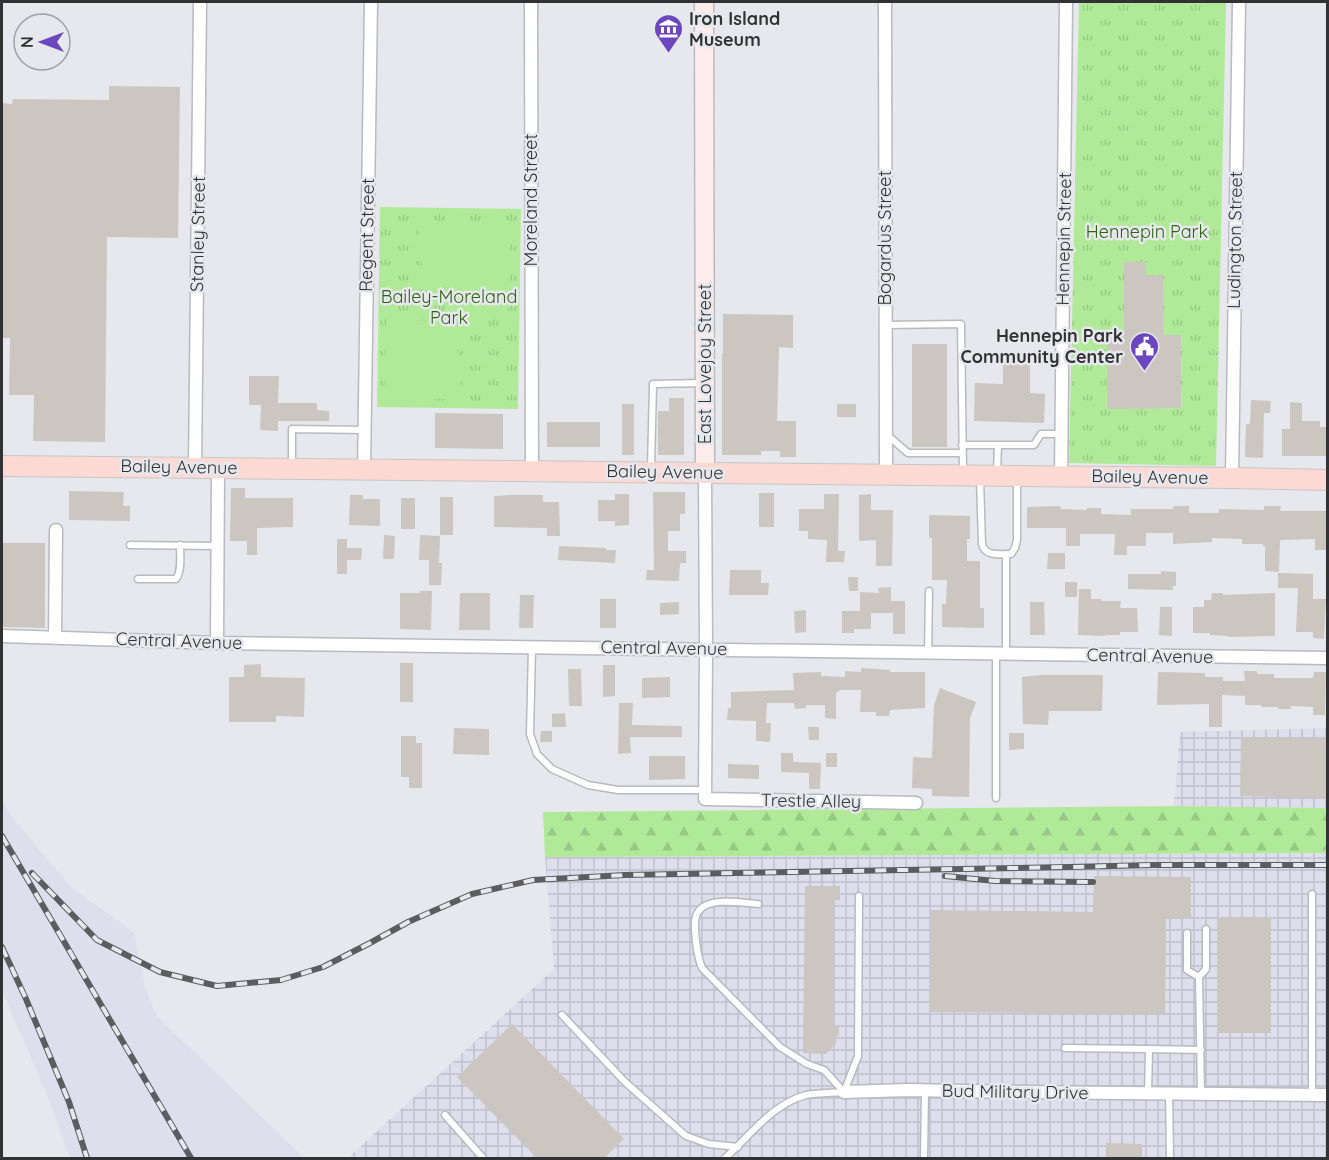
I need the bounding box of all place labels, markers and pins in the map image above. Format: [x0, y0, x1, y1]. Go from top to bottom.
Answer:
place label: Iron Island Museum [689, 7, 780, 51]
museum icon: Iron Island Museum [652, 13, 684, 55]
place label: Hennepin Park Community Center [960, 324, 1123, 368]
public building icon: Hennepin Park Community Center [1128, 330, 1160, 372]

